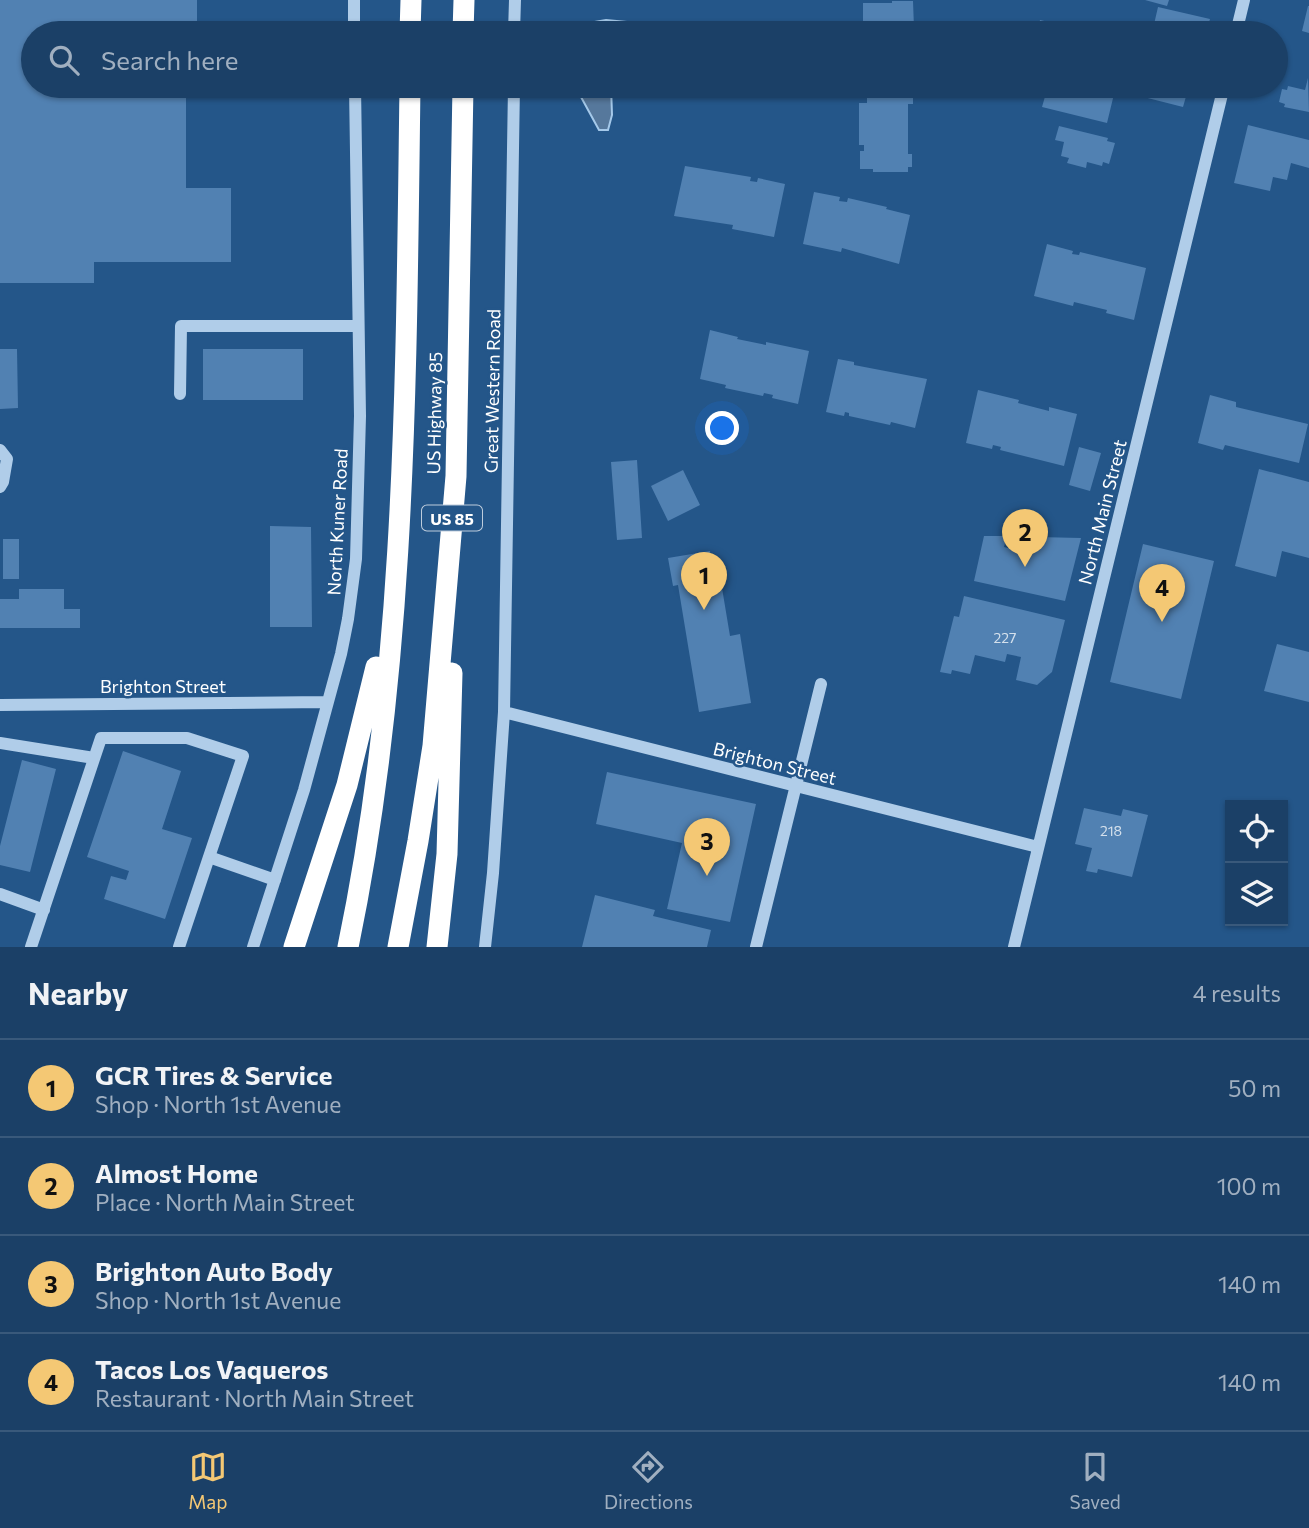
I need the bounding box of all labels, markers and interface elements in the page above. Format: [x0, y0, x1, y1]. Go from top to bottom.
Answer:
search box [21, 21, 1288, 98]
icon: search [45, 41, 83, 79]
text: Search here [101, 44, 239, 75]
street label: Great Western Road [480, 309, 504, 473]
street label: US Highway 85 [422, 352, 446, 474]
your location [705, 411, 739, 445]
street label: North Main Street [1073, 437, 1131, 587]
street label: North Kuner Road [322, 448, 352, 596]
road number: US 85 [422, 505, 482, 530]
pin: 2 [1002, 509, 1048, 567]
pin: 1 [681, 552, 727, 610]
pin: 4 [1139, 564, 1185, 622]
house number: 227 [994, 629, 1016, 646]
street label: Brighton Street [100, 675, 226, 697]
street label: Brighton Street [711, 737, 839, 789]
map controls [1225, 800, 1288, 926]
button: locate [1225, 800, 1288, 863]
pin: 3 [684, 818, 730, 876]
house number: 218 [1100, 822, 1122, 839]
button: layers [1225, 863, 1288, 926]
text: Nearby [28, 974, 128, 1011]
text: 4 results [1193, 979, 1281, 1007]
text: GCR Tires & Service [95, 1059, 332, 1090]
text: 1 [46, 1074, 56, 1102]
text: 50 m [1228, 1074, 1281, 1102]
text: Shop · North 1st Avenue [95, 1090, 341, 1118]
text: Almost Home [95, 1157, 258, 1188]
text: 2 [44, 1172, 58, 1200]
text: 100 m [1217, 1172, 1281, 1200]
text: Place · North Main Street [95, 1188, 355, 1216]
text: Brighton Auto Body [95, 1255, 333, 1286]
text: 3 [44, 1270, 58, 1298]
text: 140 m [1218, 1270, 1281, 1298]
text: Shop · North 1st Avenue [95, 1286, 341, 1314]
text: Tacos Los Vaqueros [95, 1353, 328, 1384]
text: 4 [44, 1368, 58, 1396]
text: 140 m [1218, 1368, 1281, 1396]
text: Restaurant · North Main Street [95, 1384, 414, 1412]
tab: Map [188, 1448, 227, 1513]
tab: Directions [604, 1448, 693, 1513]
tab: Saved [1069, 1448, 1121, 1513]

